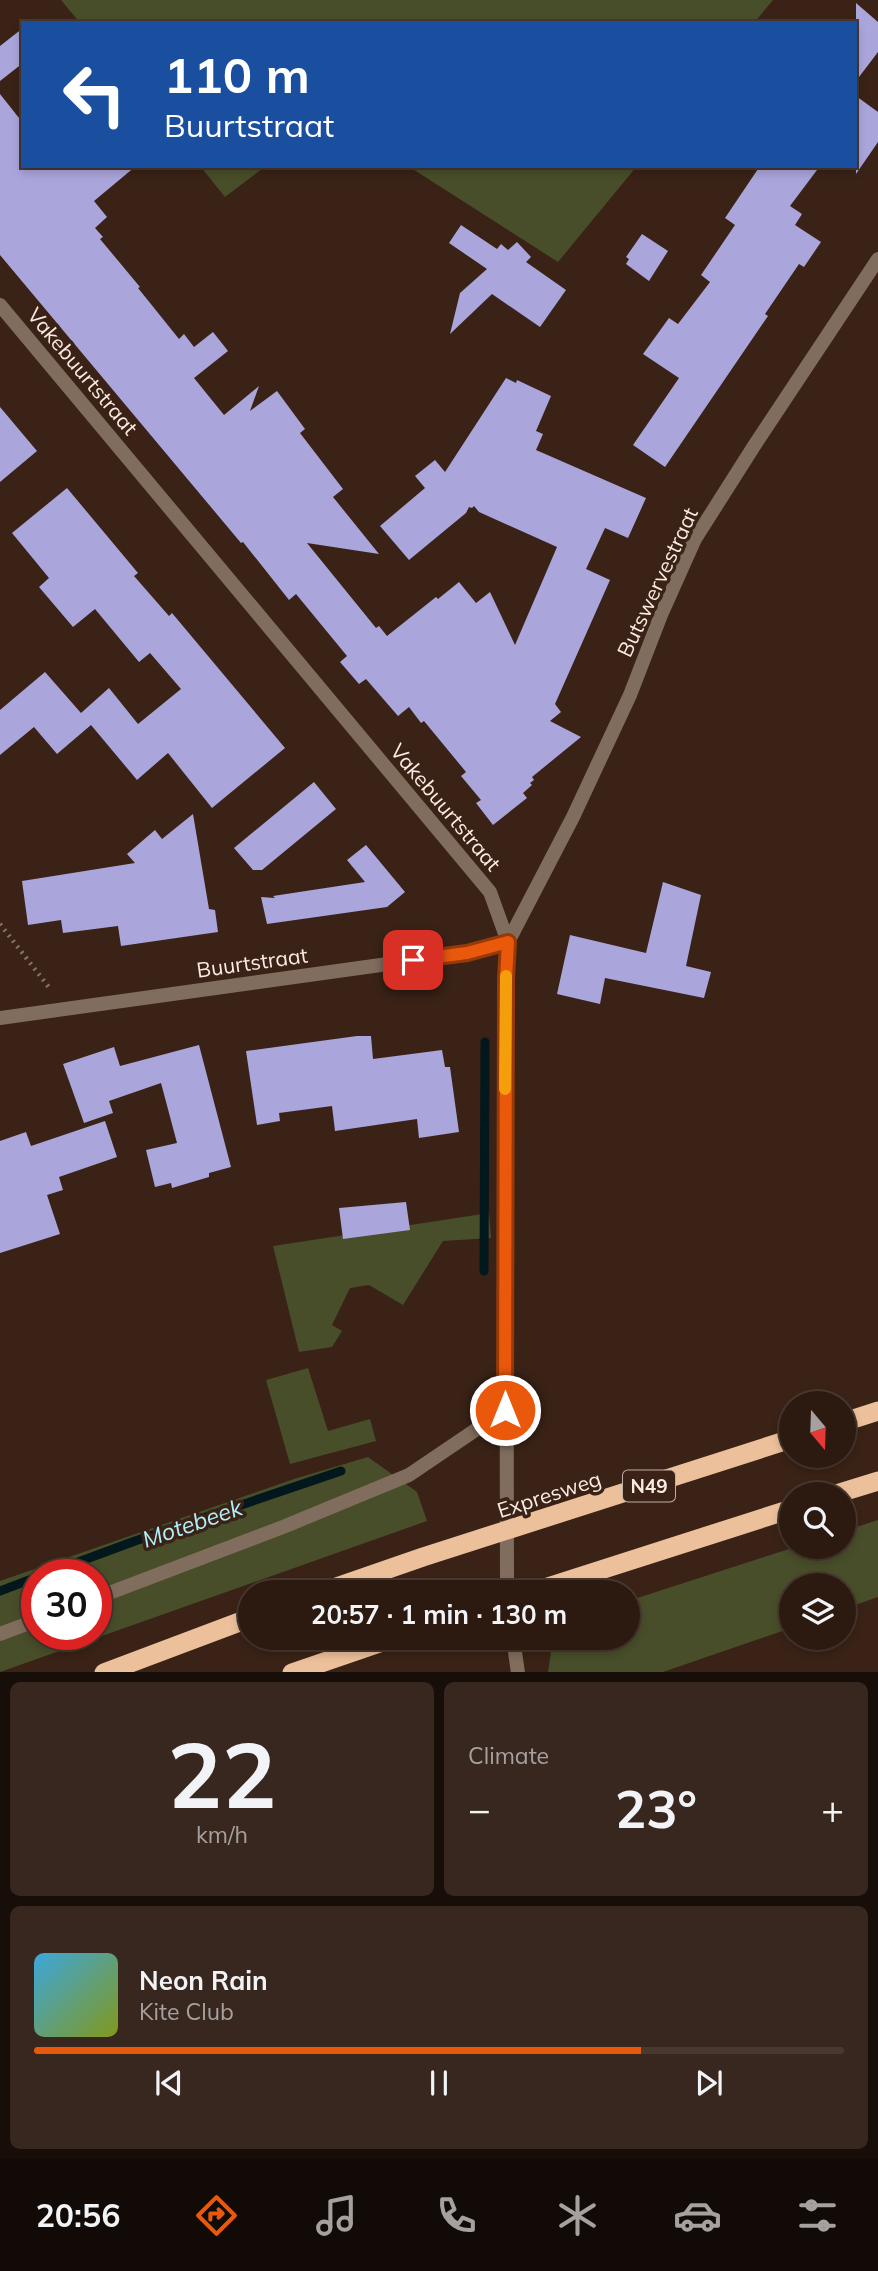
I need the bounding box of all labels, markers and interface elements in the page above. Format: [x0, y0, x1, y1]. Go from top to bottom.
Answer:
text: 110 m [164, 44, 310, 105]
icon: left [49, 49, 140, 140]
text: Buurtstraat [164, 105, 334, 145]
street label: Vakebuurtstraat [22, 302, 144, 440]
street label: Butswervestraat [611, 503, 703, 661]
street label: Vakebuurtstraat [385, 738, 507, 876]
pin [383, 930, 443, 990]
street label: Buurtstraat [195, 941, 309, 983]
icon: arrive [394, 941, 432, 979]
position arrow [468, 1373, 542, 1447]
north arrow [779, 1391, 856, 1468]
map controls [779, 1391, 856, 1650]
street label: Expresweg [494, 1465, 604, 1523]
road number: N49 [623, 1470, 675, 1502]
button: search [779, 1482, 856, 1559]
water label: Motebeek [138, 1492, 247, 1554]
speed limit sign: 30 [21, 1559, 112, 1650]
button: layers [779, 1573, 856, 1650]
text: 20:57 · 1 min · 130 m [311, 1598, 567, 1631]
text: 22 [167, 1717, 277, 1831]
text: Climate [468, 1741, 549, 1770]
text: 23° [615, 1776, 697, 1841]
text: − [468, 1785, 491, 1833]
text: + [821, 1785, 844, 1833]
text: km/h [196, 1820, 248, 1849]
text: Neon Rain [139, 1964, 268, 1997]
text: Kite Club [139, 1997, 234, 2026]
icon: previous [150, 2064, 188, 2102]
icon: pause [420, 2064, 458, 2102]
icon: next [690, 2064, 728, 2102]
icon: directions [192, 2191, 241, 2240]
icon: music [312, 2191, 361, 2240]
icon: phone [432, 2191, 481, 2240]
icon: climate [553, 2191, 602, 2240]
icon: car [673, 2191, 722, 2240]
icon: filters [793, 2191, 842, 2240]
text: 20:56 [36, 2195, 120, 2235]

